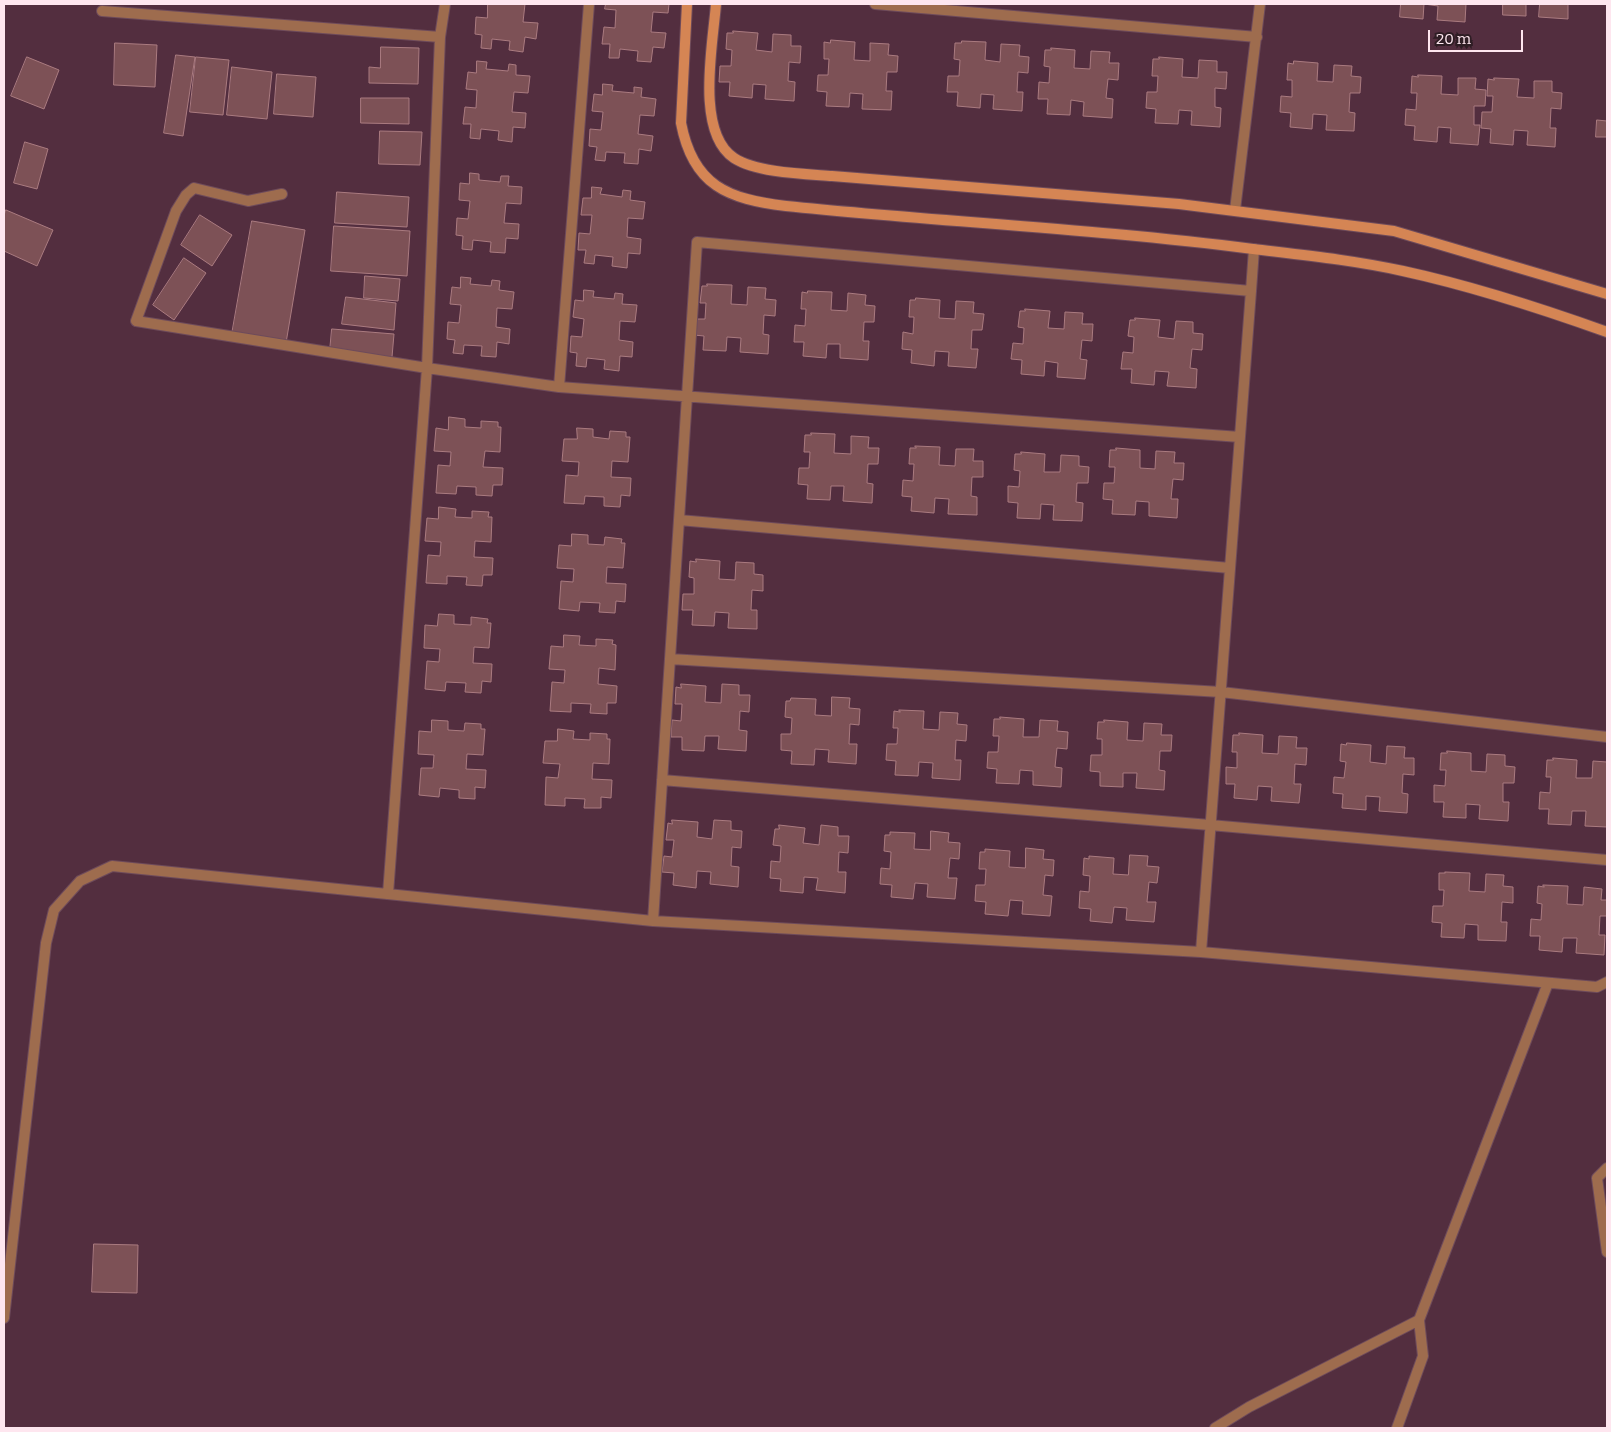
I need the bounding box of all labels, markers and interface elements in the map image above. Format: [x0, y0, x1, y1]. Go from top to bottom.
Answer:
scale bar [1431, 20, 1526, 52]
text: 20 m [1436, 30, 1471, 48]

